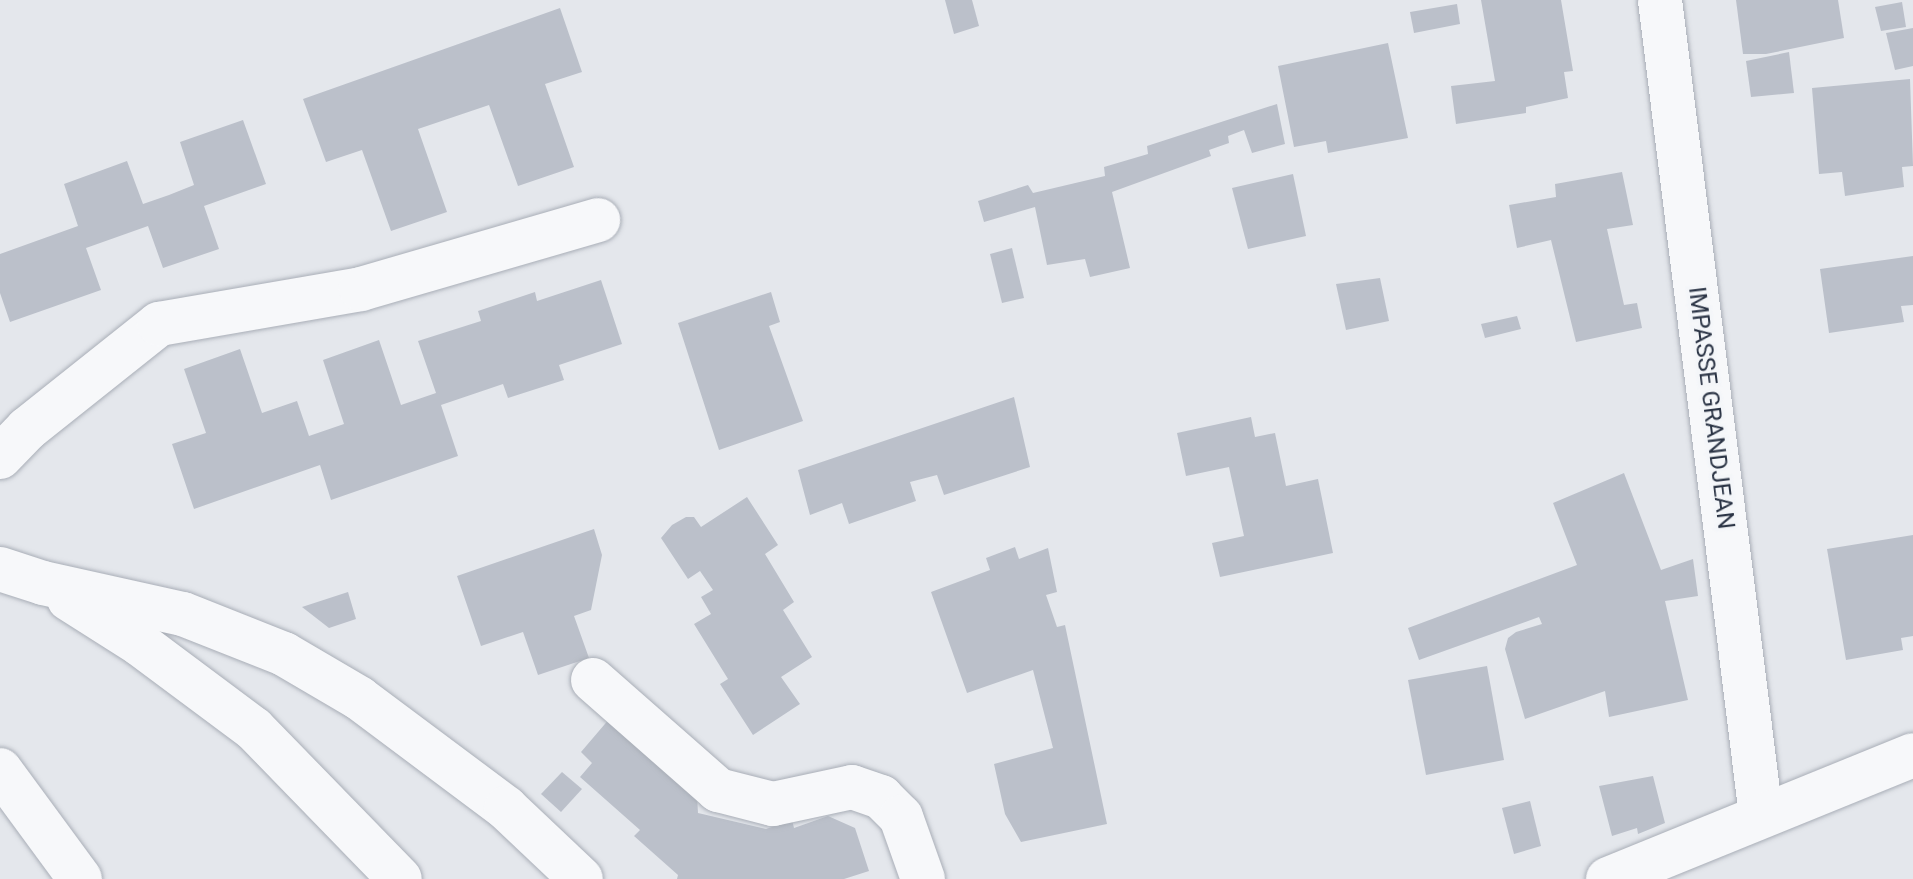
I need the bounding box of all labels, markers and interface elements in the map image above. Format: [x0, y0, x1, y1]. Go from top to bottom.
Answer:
street label: IMPASSE GRANDJEAN [1682, 285, 1740, 531]

